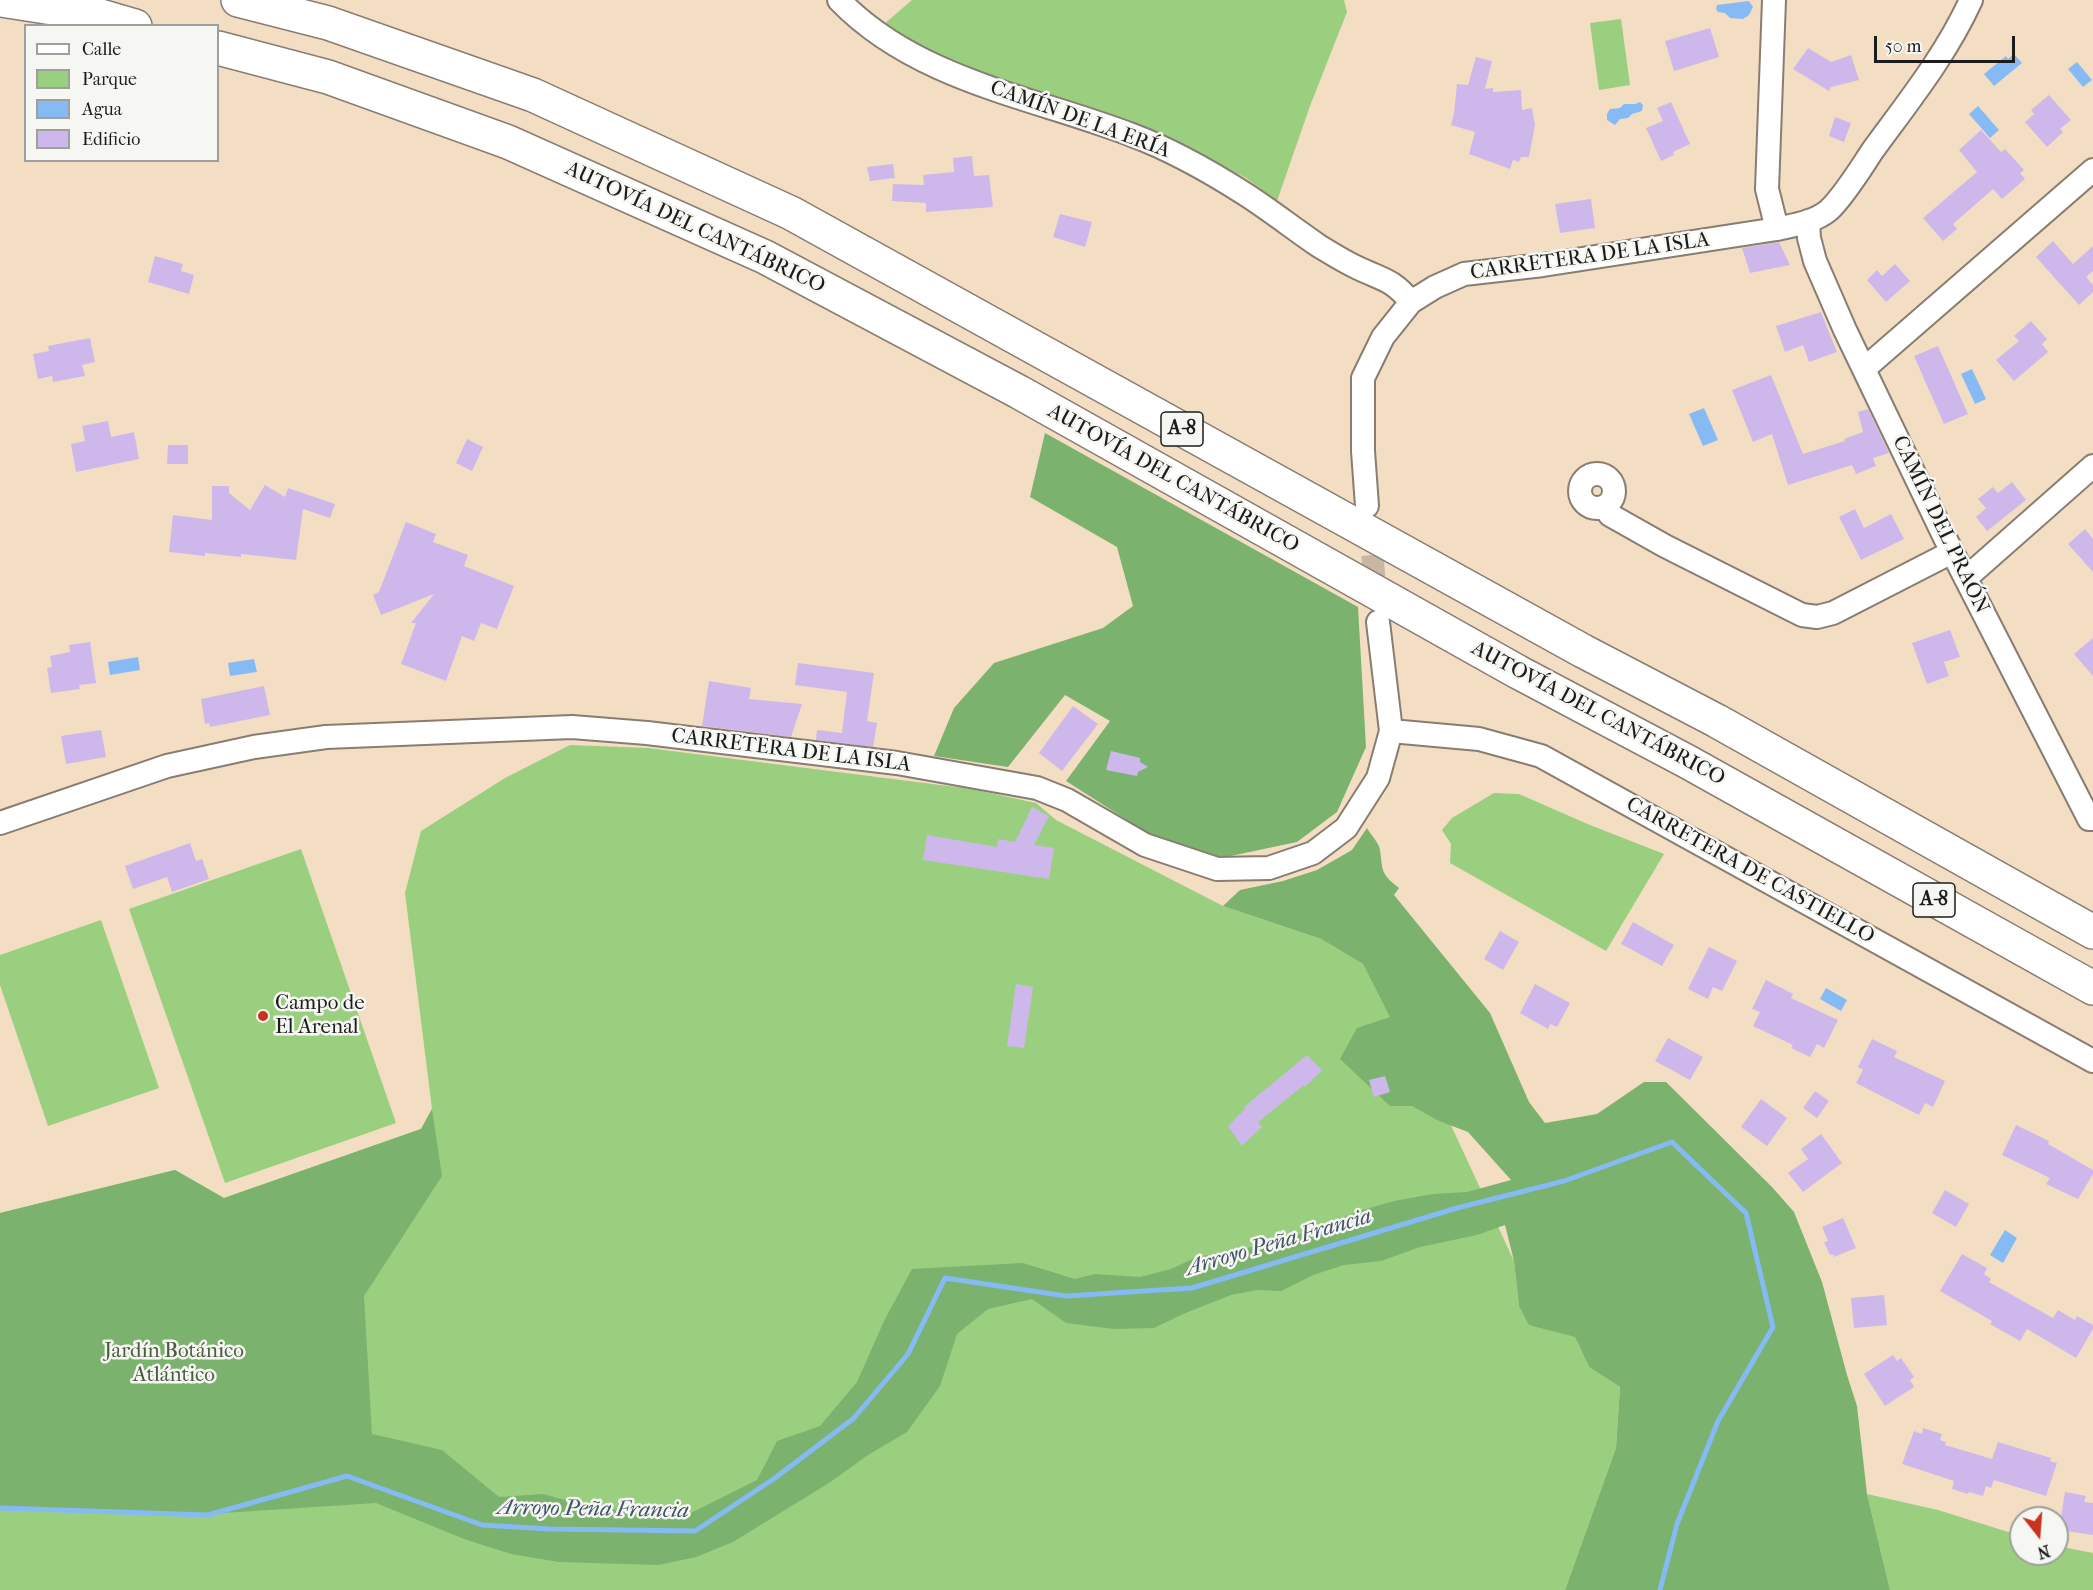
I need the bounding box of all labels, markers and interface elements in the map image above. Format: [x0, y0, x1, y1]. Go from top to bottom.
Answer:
legend [24, 24, 219, 162]
scale bar [1877, 24, 2018, 62]
text: 50 m [1885, 36, 1921, 57]
text: Calle [82, 39, 121, 60]
text: Parque [82, 69, 137, 90]
street label: CAMÍN DE LA ERÍA [987, 76, 1173, 164]
text: Agua [82, 99, 122, 120]
text: Edificio [82, 129, 140, 150]
street label: AUTOVÍA DEL CANTÁBRICO [561, 157, 829, 299]
street label: CARRETERA DE LA ISLA [1469, 228, 1711, 286]
street label: AUTOVÍA DEL CANTÁBRICO [1043, 399, 1303, 559]
road number: A-8 [1161, 412, 1203, 446]
street label: CAMÍN DEL PRAÓN [1886, 432, 1994, 618]
street label: AUTOVÍA DEL CANTÁBRICO [1467, 636, 1729, 792]
street label: CARRETERA DE LA ISLA [670, 724, 912, 778]
street label: CARRETERA DE CASTIELLO [1621, 792, 1879, 950]
road number: A-8 [1913, 883, 1955, 917]
place label: Campo de El Arenal [275, 991, 365, 1041]
marker: Campo de El Arenal [256, 1009, 270, 1023]
water label: Arroyo Peña Francia [1183, 1204, 1375, 1282]
park label: Jardín Botánico Atlántico [104, 1339, 244, 1389]
water label: Arroyo Peña Francia [497, 1495, 689, 1525]
north arrow [2009, 1506, 2069, 1566]
text: N [2035, 1541, 2052, 1563]

